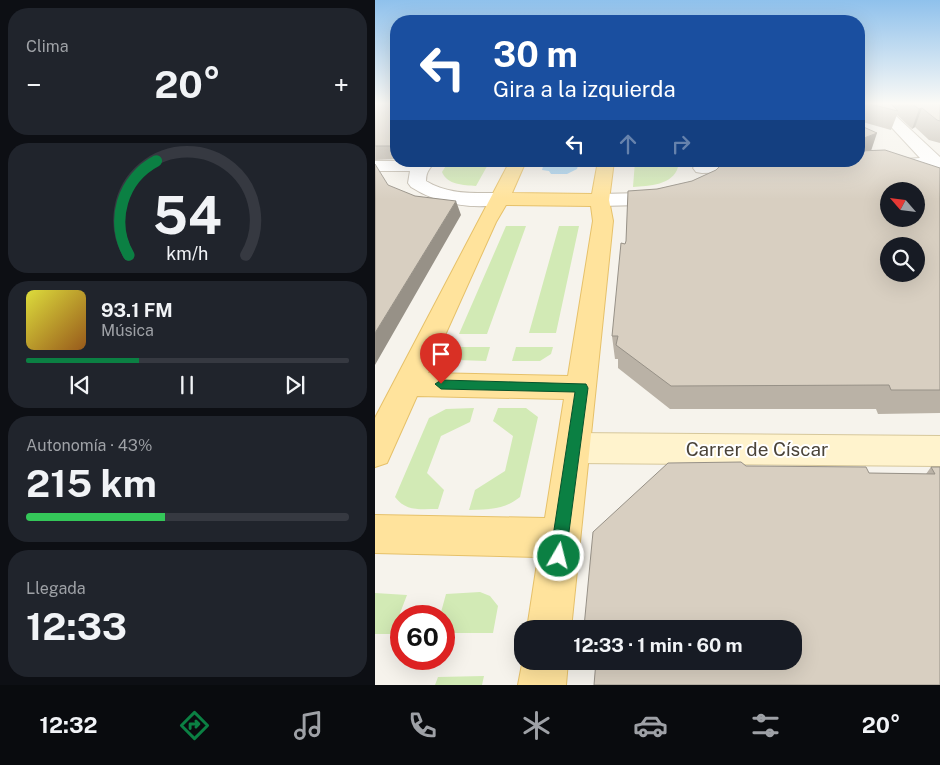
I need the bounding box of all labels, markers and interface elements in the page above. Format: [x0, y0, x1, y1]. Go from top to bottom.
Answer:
text: 30 m [493, 34, 578, 75]
icon: left [410, 35, 475, 100]
text: Clima [26, 37, 69, 56]
text: 20° [154, 62, 221, 107]
text: − [26, 68, 42, 101]
text: + [333, 68, 349, 101]
text: Gira a la izquierda [493, 76, 676, 102]
icon: left [561, 130, 589, 158]
icon: ahead [614, 130, 642, 158]
icon: right [667, 130, 695, 158]
north arrow [880, 182, 925, 228]
map controls [880, 182, 925, 282]
text: 54 [153, 185, 222, 246]
button: search [880, 237, 925, 282]
text: km/h [166, 243, 209, 264]
text: 93.1 FM [101, 299, 173, 321]
text: Música [101, 321, 154, 340]
pin [420, 333, 462, 384]
icon: arrive [427, 340, 455, 368]
icon: previous [66, 371, 94, 399]
icon: pause [173, 371, 201, 399]
icon: next [281, 371, 309, 399]
text: Autonomía · 43% [26, 436, 152, 455]
street label: Carrer de Císcar [686, 438, 828, 460]
text: 215 km [26, 461, 157, 506]
position arrow [532, 529, 584, 581]
text: Llegada [26, 579, 86, 598]
text: 12:33 [26, 604, 127, 649]
speed limit sign: 60 [390, 605, 455, 670]
text: 12:33 · 1 min · 60 m [573, 634, 743, 656]
icon: directions [177, 708, 212, 743]
icon: music [291, 708, 326, 743]
icon: phone [405, 708, 440, 743]
icon: climate [519, 708, 554, 743]
icon: car [633, 708, 668, 743]
icon: filters [748, 708, 783, 743]
text: 12:32 [40, 712, 98, 738]
text: 20° [862, 712, 900, 738]

